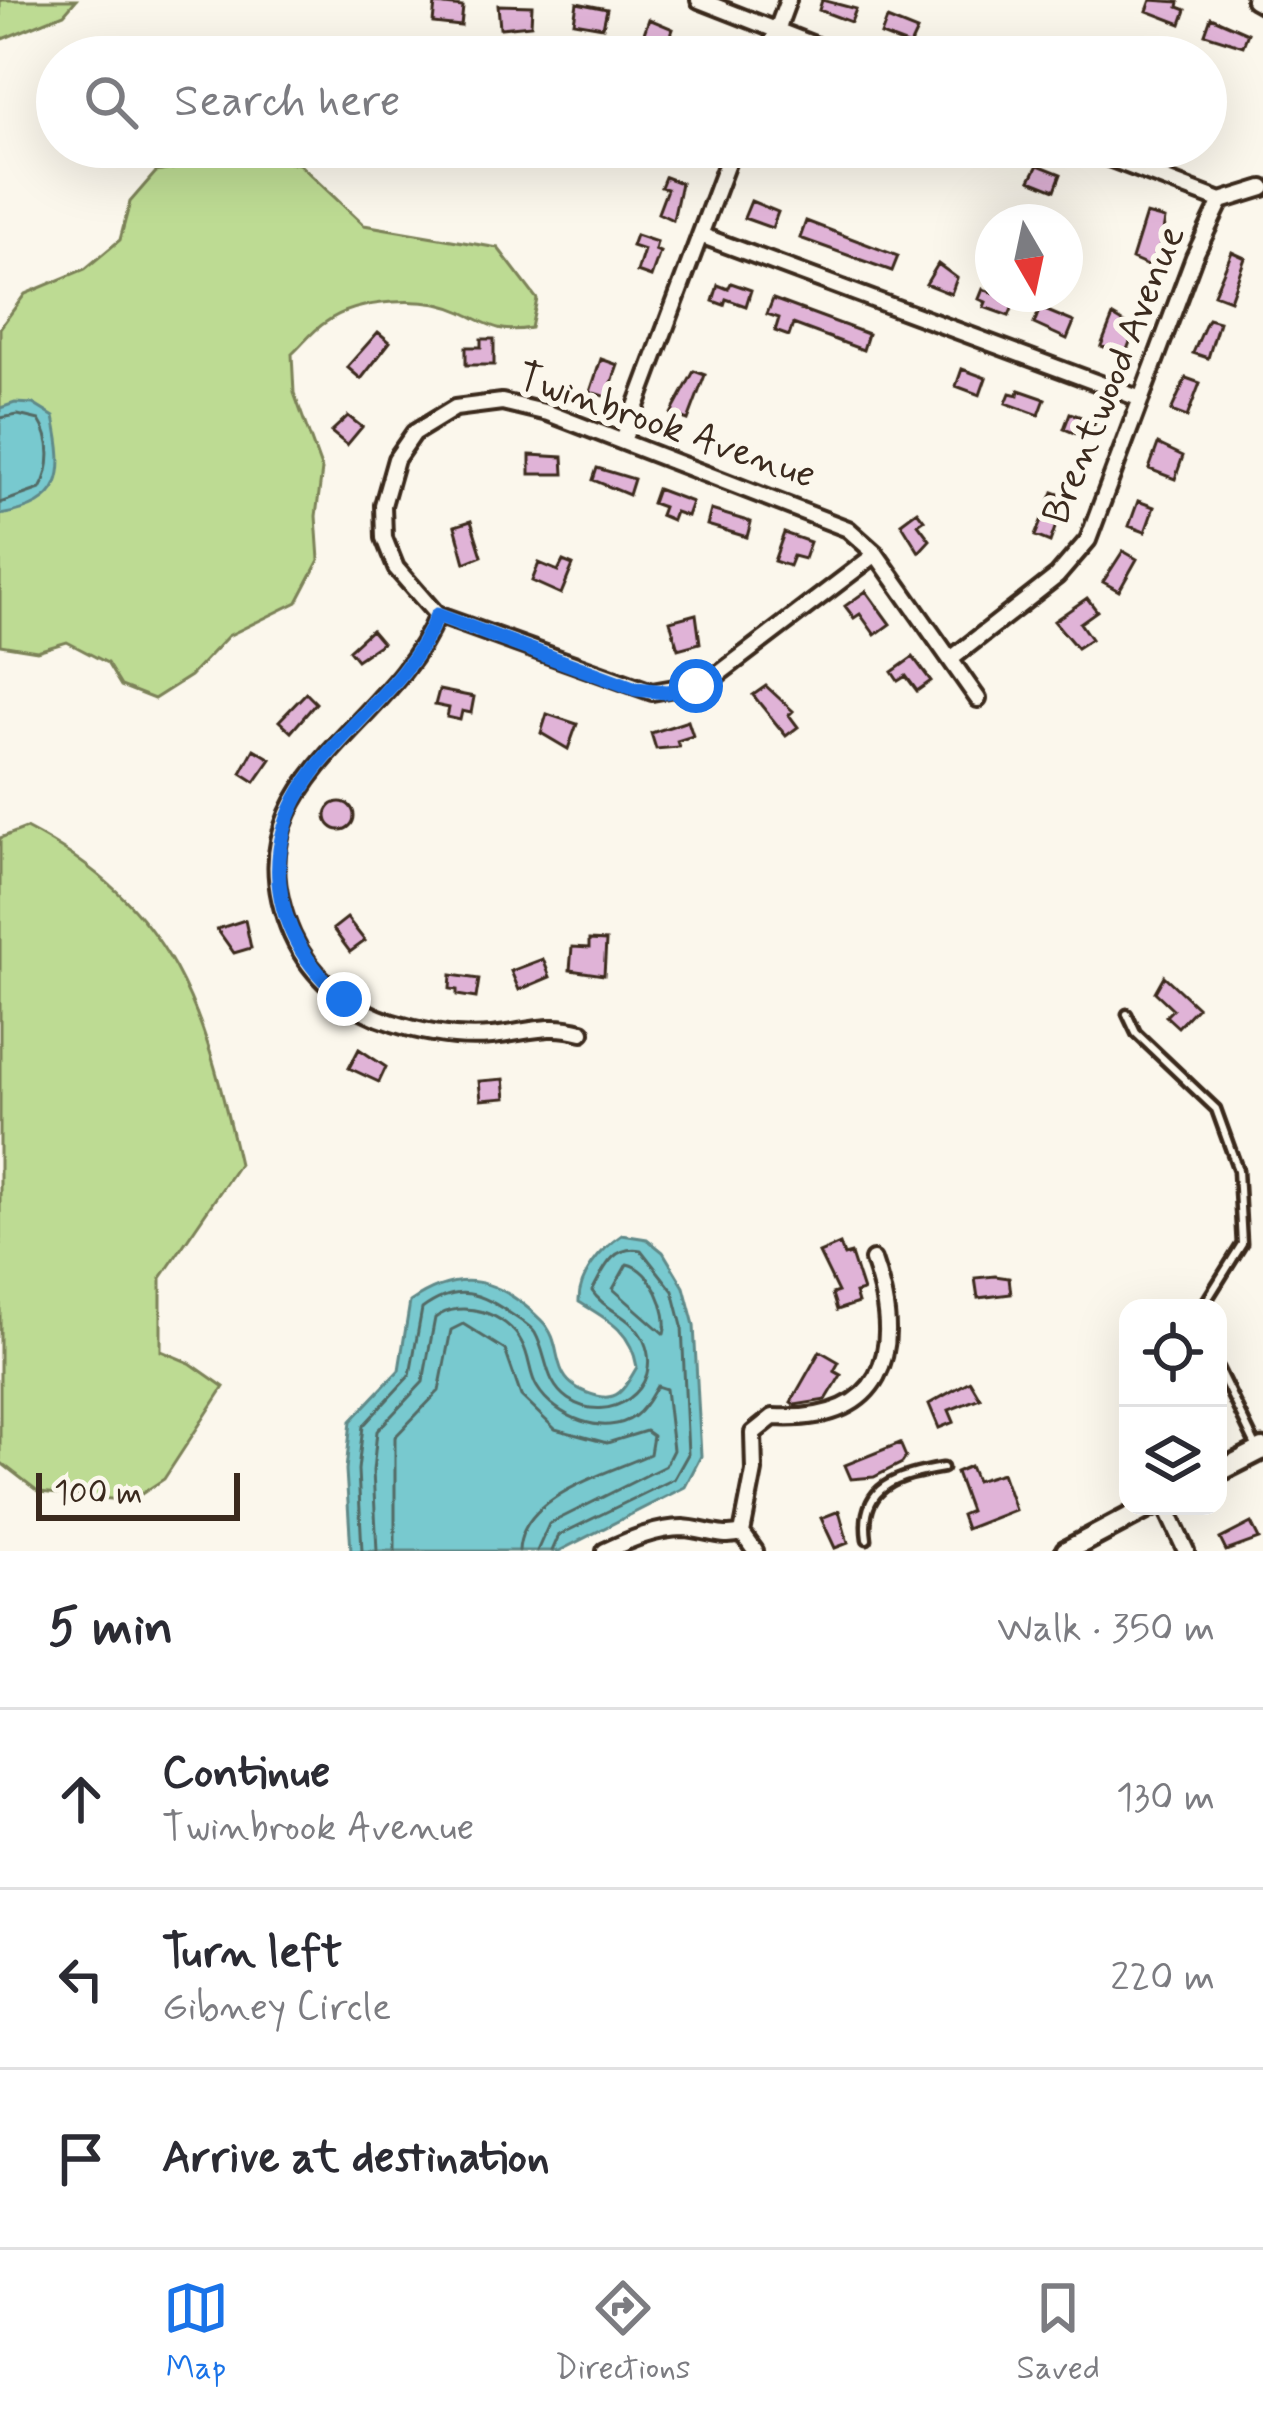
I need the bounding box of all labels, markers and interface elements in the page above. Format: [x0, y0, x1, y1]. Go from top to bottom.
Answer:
search box [36, 36, 1227, 168]
icon: search [78, 69, 144, 135]
text: Search here [174, 73, 401, 132]
north arrow [975, 204, 1083, 312]
street label: Brentwood Avenue [1032, 218, 1198, 532]
street label: Twinbrook Avenue [510, 352, 822, 502]
route start [669, 659, 723, 713]
route end [317, 972, 371, 1026]
map controls [1119, 1299, 1227, 1515]
button: locate [1119, 1299, 1227, 1407]
button: layers [1119, 1407, 1227, 1515]
scale bar [36, 1467, 240, 1520]
text: 100 m [54, 1472, 143, 1516]
text: 5 min [48, 1596, 173, 1662]
text: Walk · 350 m [997, 1604, 1215, 1655]
text: Continue [162, 1744, 330, 1803]
icon: ahead [48, 1766, 114, 1832]
text: 130 m [1116, 1773, 1215, 1824]
text: Twinbrook Avenue [162, 1803, 474, 1854]
text: Turn left [162, 1924, 342, 1983]
icon: left [48, 1946, 114, 2012]
text: 220 m [1110, 1953, 1215, 2004]
text: Gibney Circle [162, 1983, 391, 2034]
icon: arrive [48, 2126, 114, 2192]
text: Arrive at destination [162, 2129, 550, 2188]
tab: Map [163, 2275, 229, 2391]
tab: Directions [555, 2275, 691, 2391]
tab: Saved [1017, 2275, 1100, 2391]

